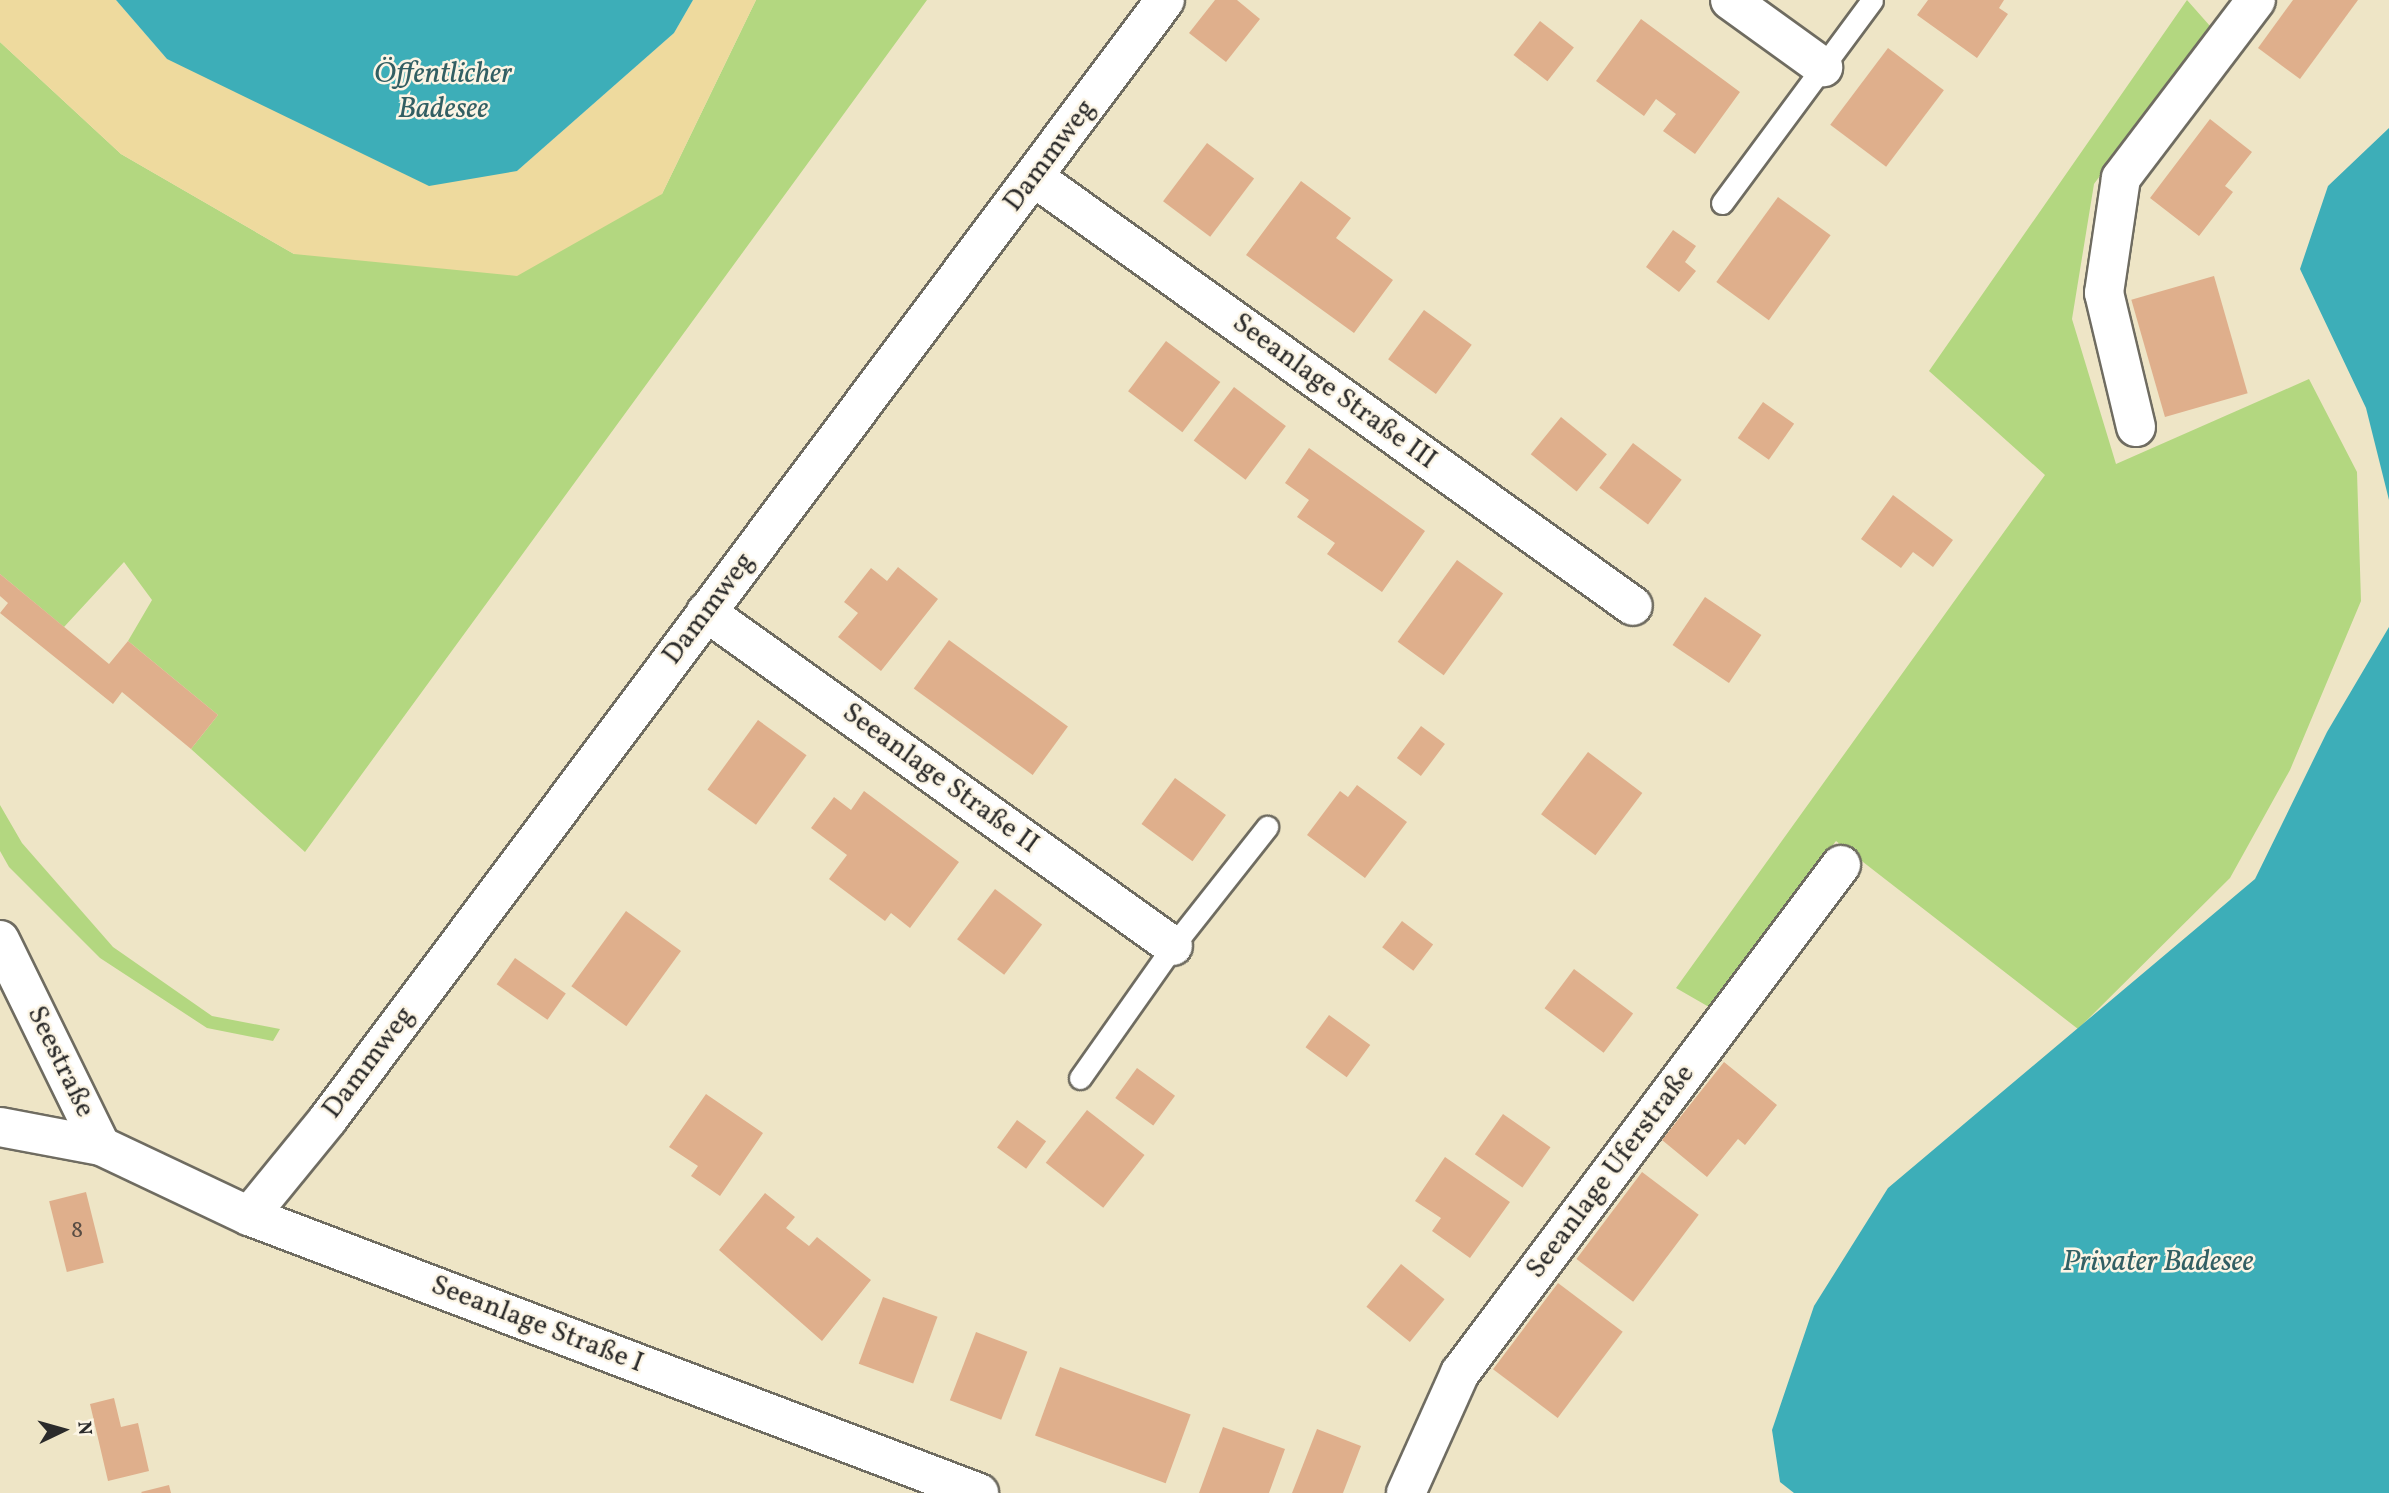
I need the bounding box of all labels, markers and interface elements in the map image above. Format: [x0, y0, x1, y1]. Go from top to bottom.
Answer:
water label: Öffentlicher Badesee [374, 56, 512, 126]
street label: Dammweg [997, 93, 1103, 219]
street label: Seeanlage Straße III [1225, 307, 1443, 477]
street label: Dammweg [656, 546, 762, 672]
street label: Seeanlage Straße II [835, 696, 1045, 862]
street label: Dammweg [316, 1000, 422, 1126]
street label: Seestraße [19, 1001, 101, 1123]
street label: Seeanlage Uferstraße [1520, 1058, 1702, 1286]
house number: 8 [71, 1218, 83, 1246]
water label: Privater Badesee [2062, 1244, 2254, 1280]
street label: Seeanlage Straße I [426, 1269, 648, 1381]
north arrow [28, 1395, 98, 1465]
text: N [70, 1420, 97, 1436]

